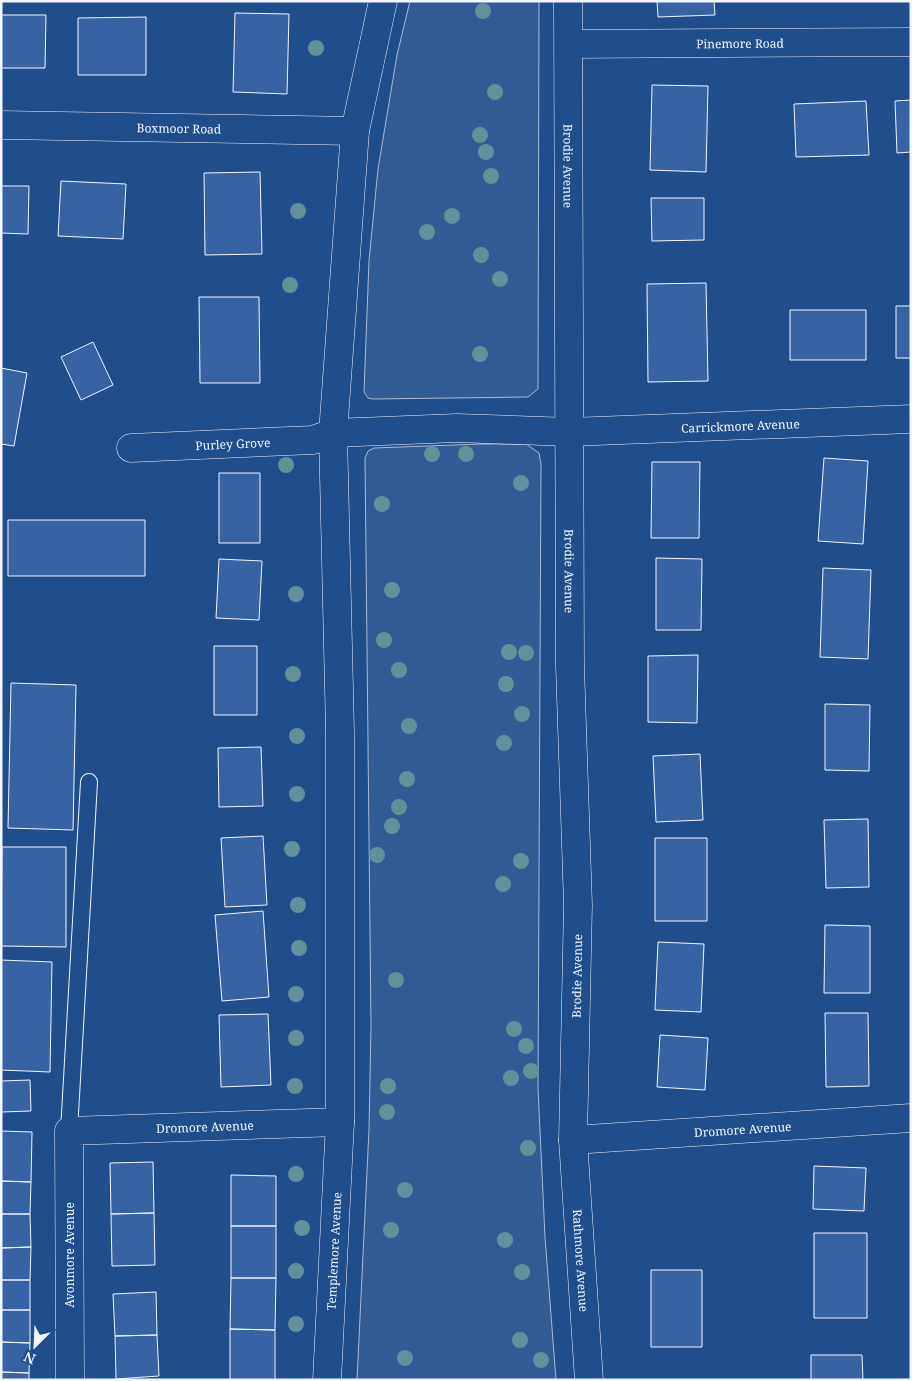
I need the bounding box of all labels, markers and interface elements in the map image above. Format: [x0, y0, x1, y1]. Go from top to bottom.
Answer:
street label: Pinemore Road [696, 34, 785, 52]
street label: Boxmoor Road [136, 119, 222, 137]
street label: Brodie Avenue [560, 124, 577, 208]
street label: Carrickmore Avenue [681, 415, 800, 436]
street label: Purley Grove [195, 433, 271, 454]
street label: Brodie Avenue [561, 529, 578, 613]
street label: Brodie Avenue [568, 934, 586, 1018]
street label: Dromore Avenue [156, 1116, 254, 1137]
street label: Dromore Avenue [693, 1117, 792, 1141]
street label: Templemore Avenue [322, 1192, 345, 1311]
street label: Avonmore Avenue [61, 1202, 78, 1308]
street label: Rathmore Avenue [569, 1209, 593, 1312]
north arrow [10, 1321, 60, 1371]
text: N [21, 1347, 38, 1369]

